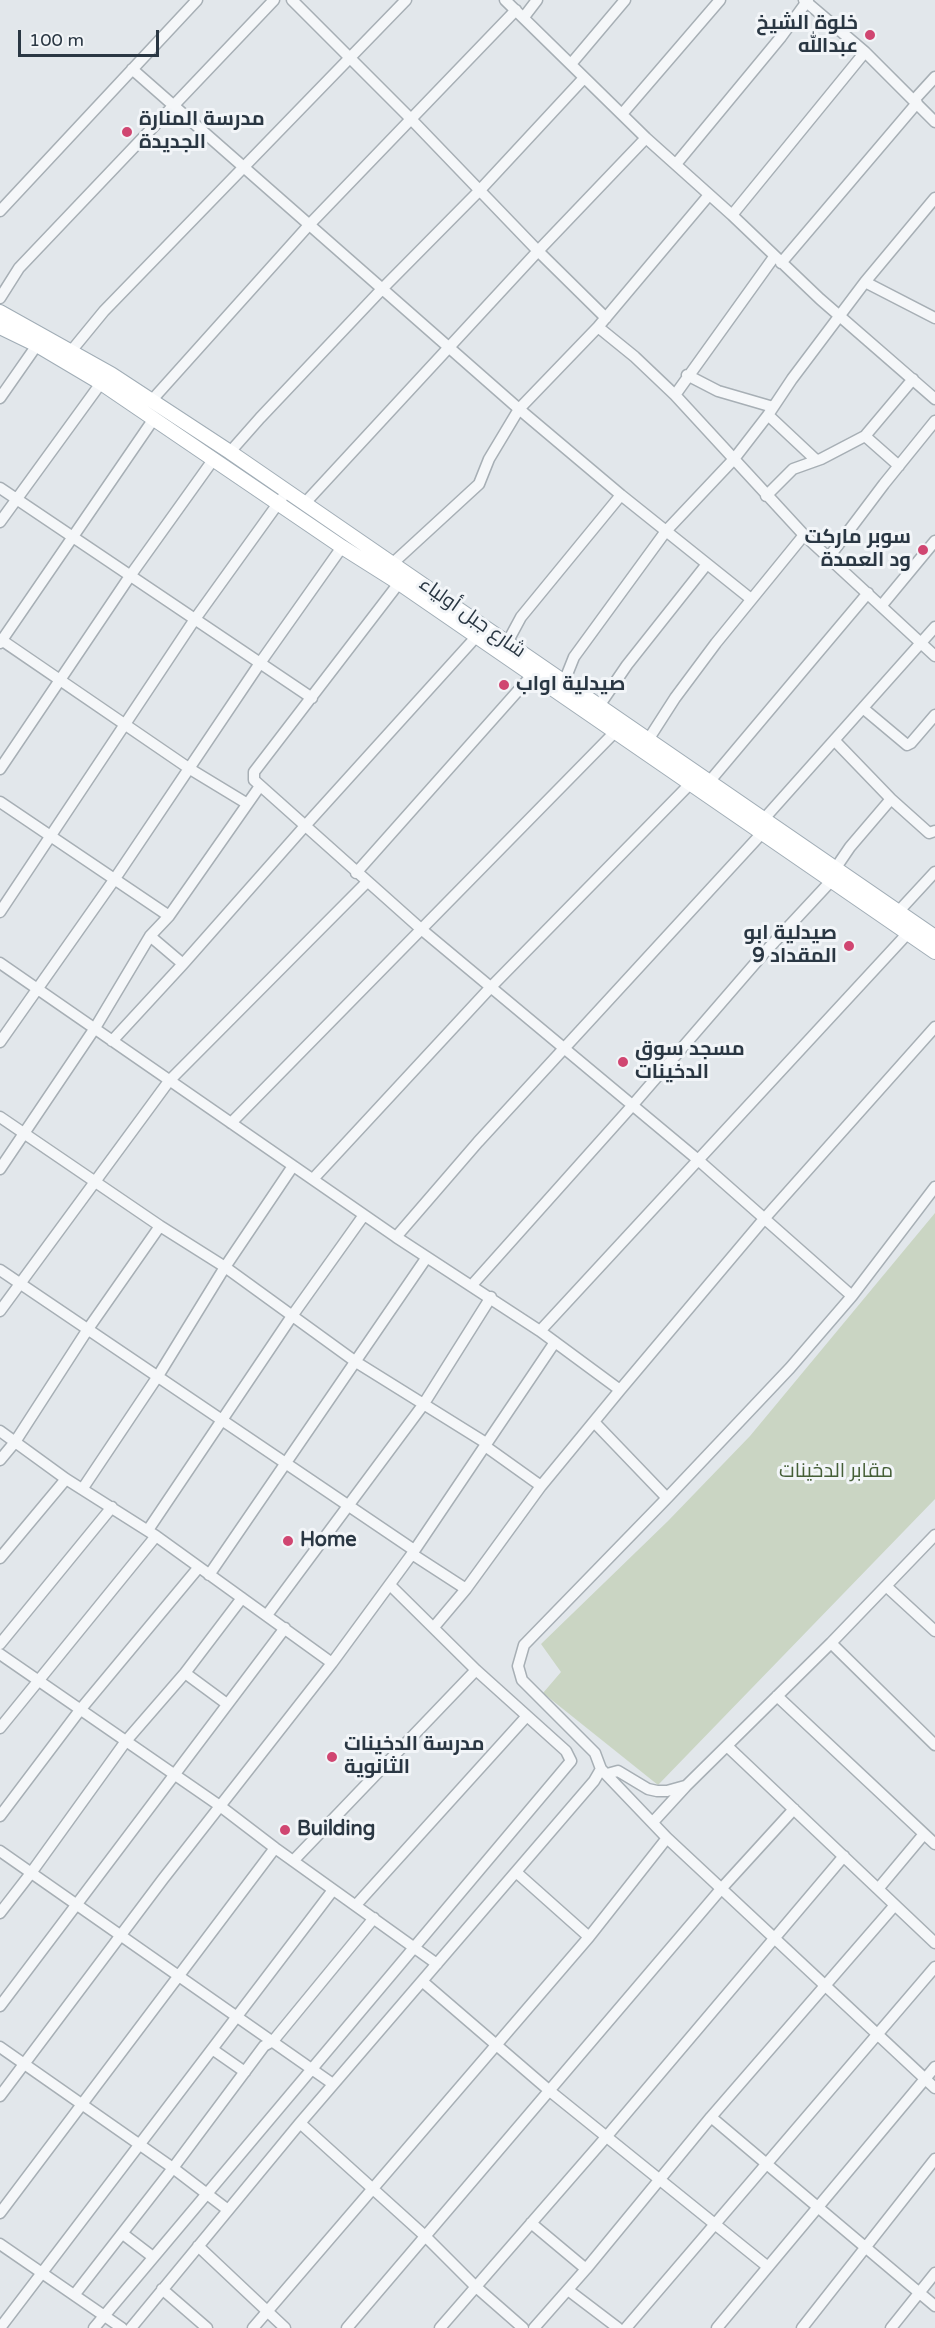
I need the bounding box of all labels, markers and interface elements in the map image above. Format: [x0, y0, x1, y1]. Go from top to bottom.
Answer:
place label: خلوة الشيخ عبدالله [756, 12, 858, 59]
scale bar [21, 18, 162, 56]
marker: خلوة الشيخ عبدالله [863, 28, 877, 42]
text: 100 m [29, 29, 84, 51]
place label: مدرسة المنارة الجديدة [139, 108, 265, 155]
marker: مدرسة المنارة الجديدة [120, 125, 134, 139]
place label: سوبر ماركت ود العمدة [805, 526, 911, 573]
marker: سوبر ماركت ود العمدة [916, 543, 930, 557]
street label: شارع جبل أولياء [414, 572, 530, 664]
place label: صيدلية اواب [516, 673, 625, 697]
marker: صيدلية اواب [497, 678, 511, 692]
place label: صيدلية ابو المقداد 9 [744, 922, 837, 969]
marker: صيدلية ابو المقداد 9 [842, 939, 856, 953]
place label: مسجد سوق الدخينات [635, 1038, 745, 1085]
marker: مسجد سوق الدخينات [616, 1055, 630, 1069]
park label: مقابر الدخينات [779, 1460, 893, 1484]
place label: Home [300, 1529, 357, 1553]
marker: Home [281, 1534, 295, 1548]
place label: مدرسة الدخينات الثانوية [344, 1733, 484, 1780]
marker: مدرسة الدخينات الثانوية [325, 1750, 339, 1764]
place label: Building [297, 1818, 375, 1842]
marker: Building [278, 1823, 292, 1837]

